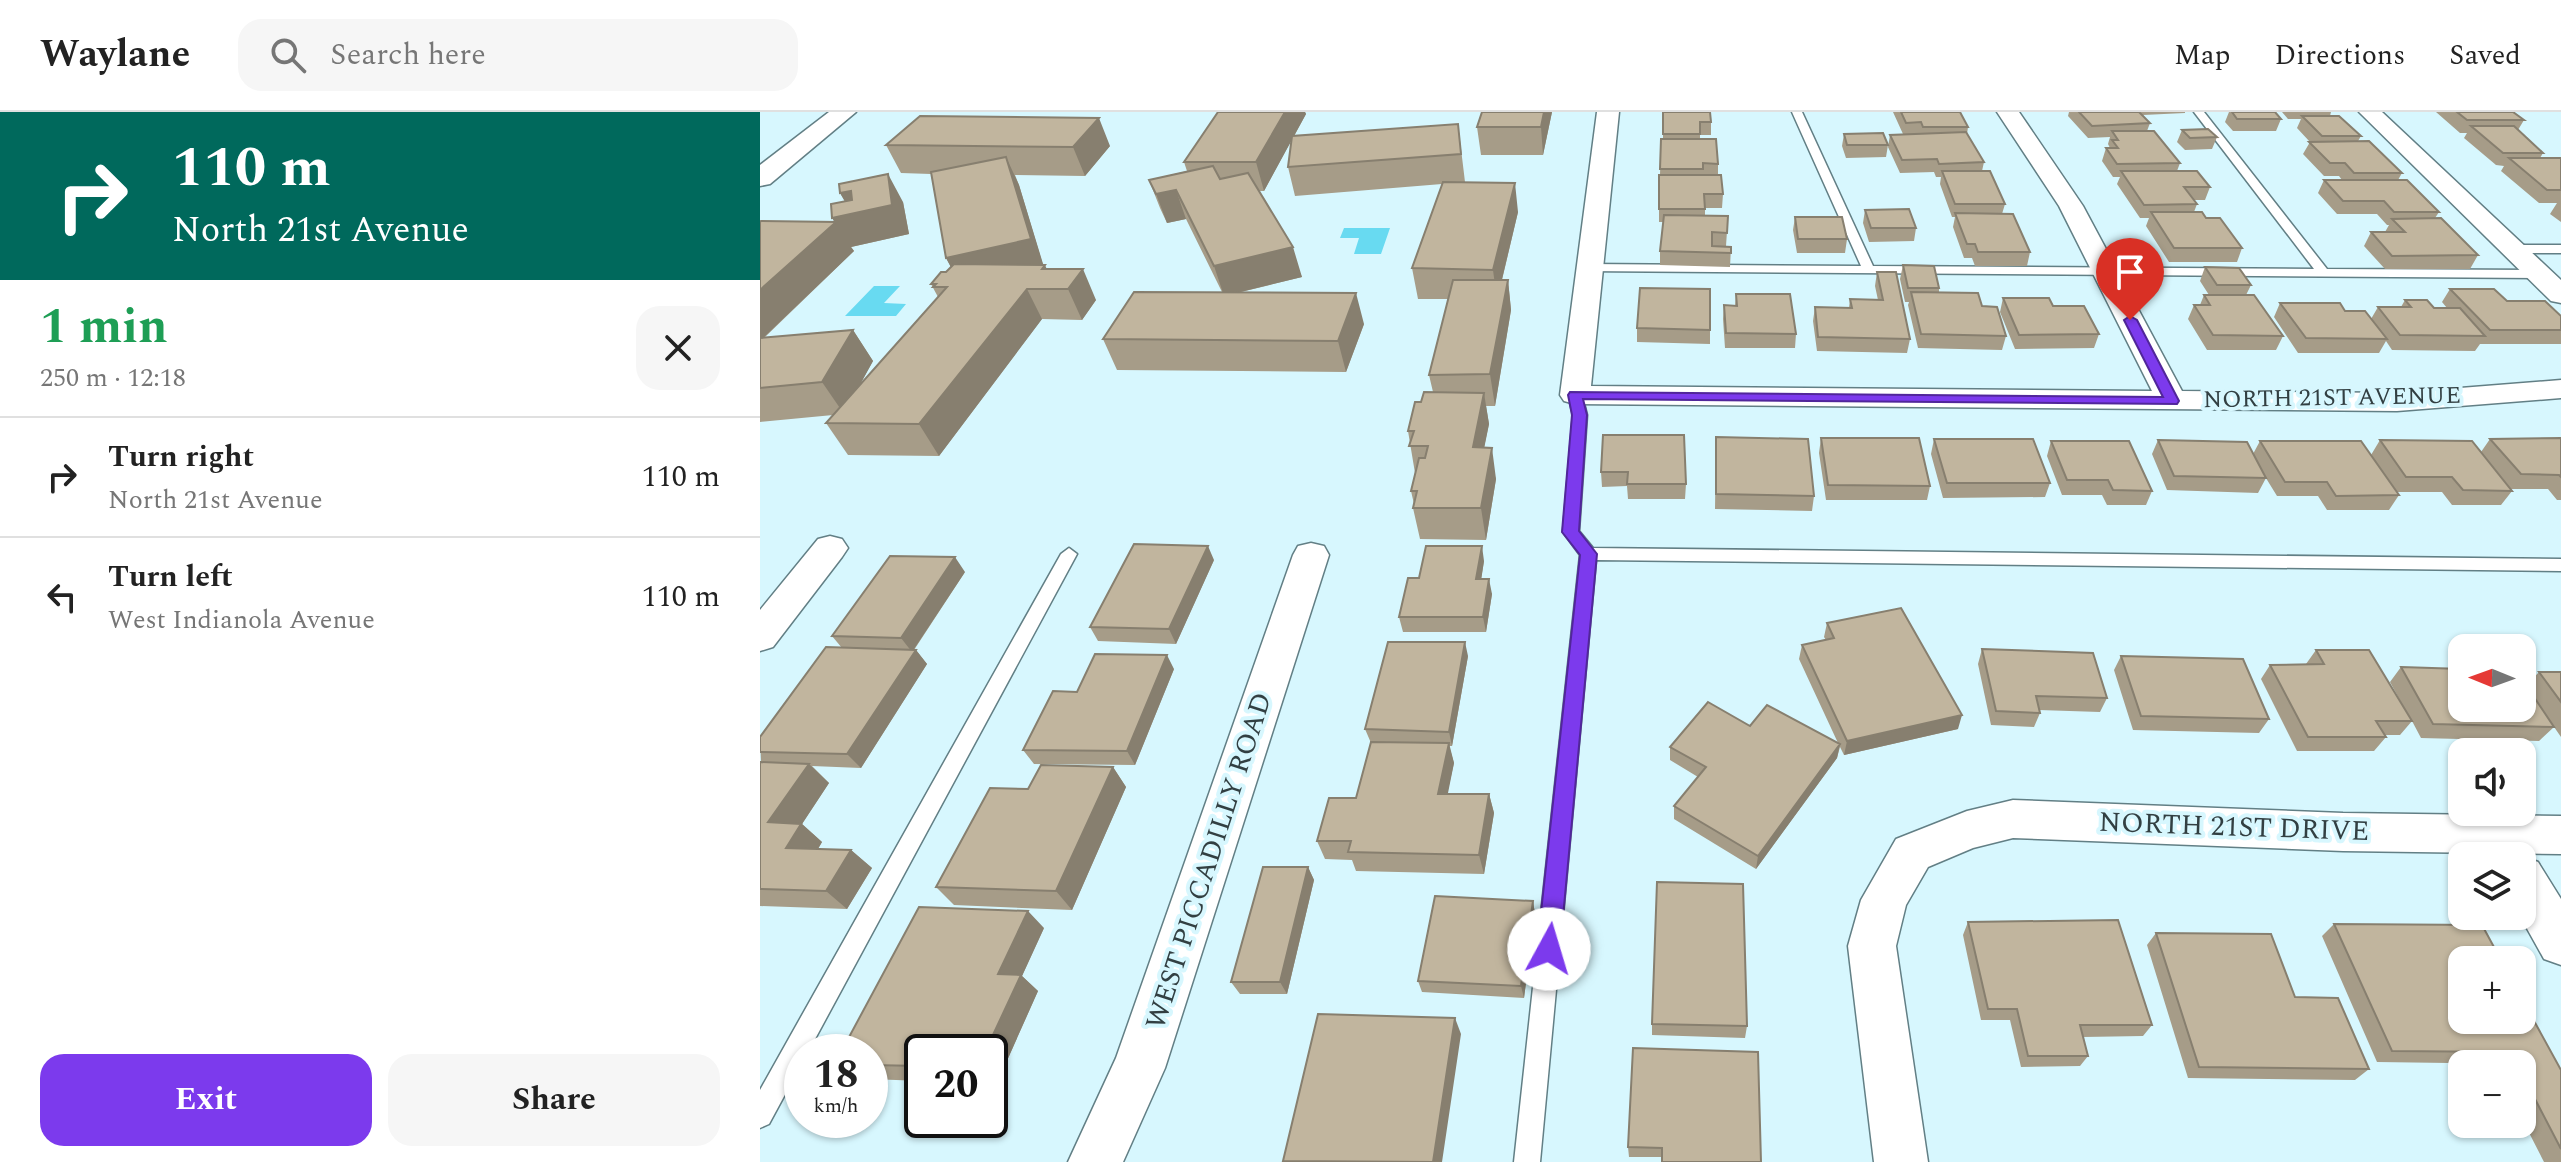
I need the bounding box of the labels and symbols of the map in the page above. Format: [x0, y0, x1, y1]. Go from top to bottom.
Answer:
pin [2096, 238, 2164, 320]
street label: NORTH 21ST AVENUE [2203, 378, 2461, 418]
north arrow [2448, 634, 2536, 722]
street label: WEST PICCADILLY ROAD [1134, 687, 1284, 1035]
street label: NORTH 21ST DRIVE [2098, 801, 2370, 853]
position arrow [1507, 907, 1591, 991]
speed limit sign: 20 [904, 1034, 1008, 1138]

